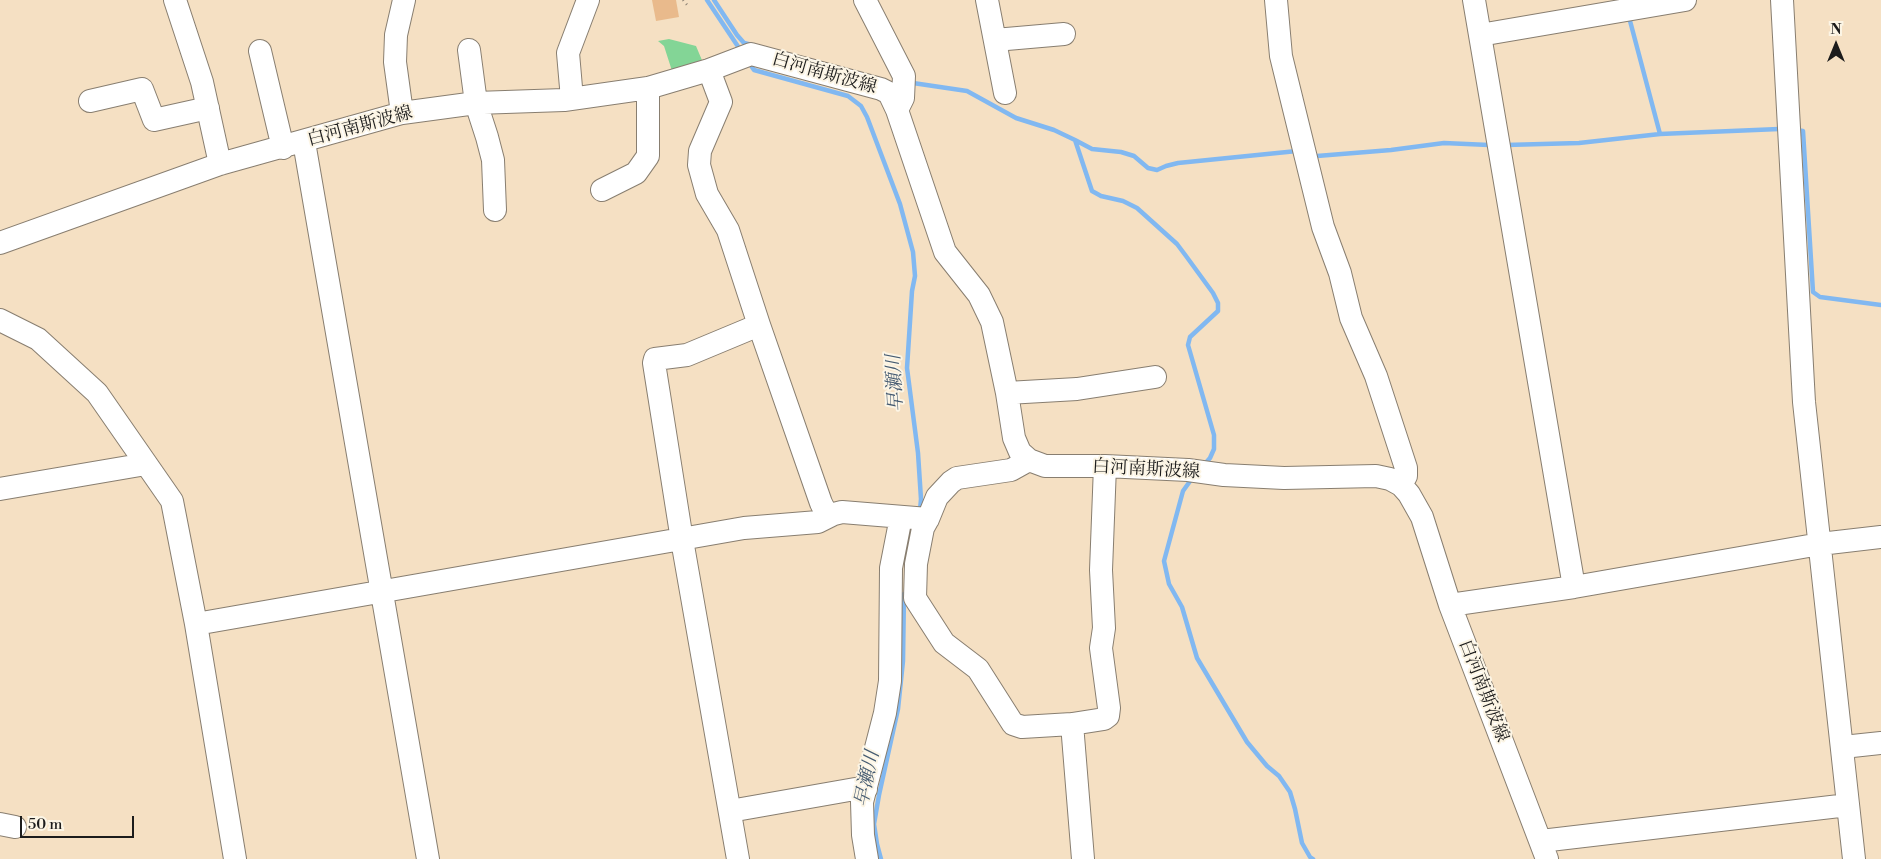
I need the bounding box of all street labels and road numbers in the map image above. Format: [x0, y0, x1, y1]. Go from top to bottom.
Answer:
street label: 白河南斯波線 [769, 49, 879, 99]
street label: 白河南斯波線 [305, 103, 415, 151]
street label: 白河南斯波線 [1092, 456, 1200, 484]
street label: 白河南斯波線 [1454, 637, 1512, 745]

